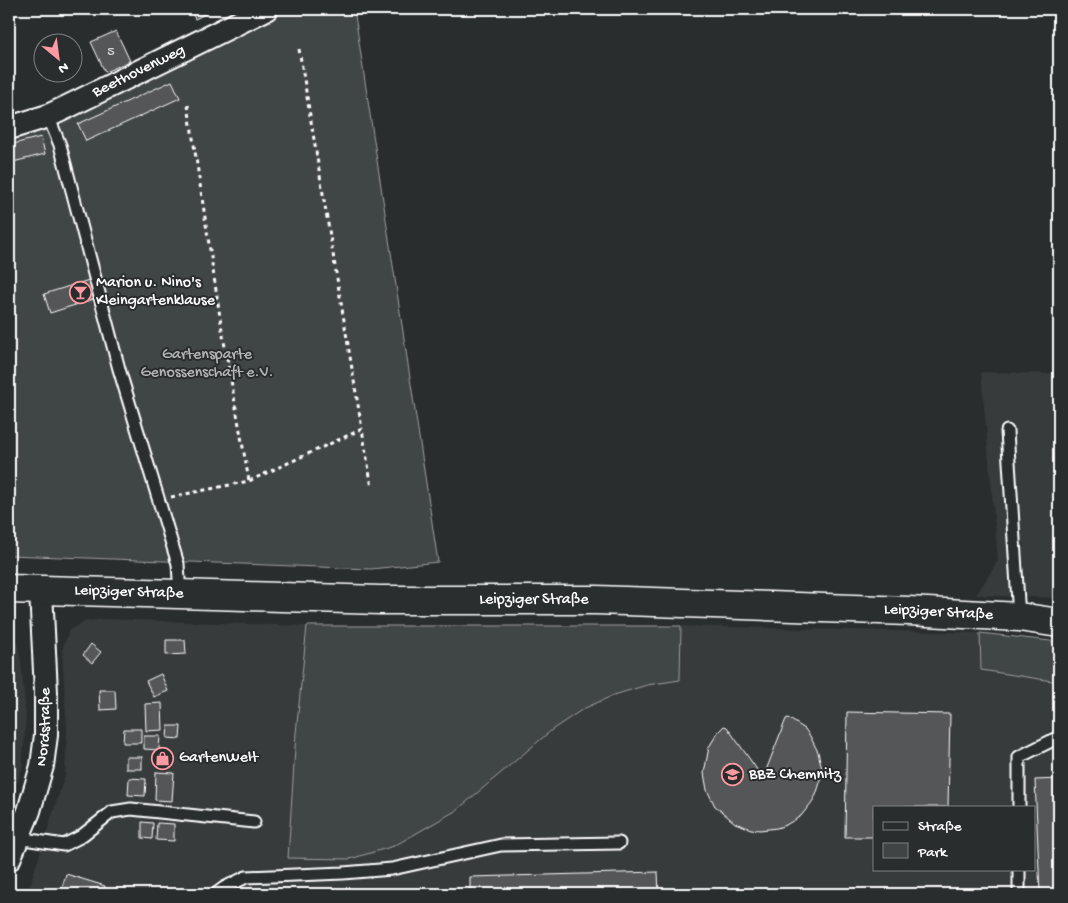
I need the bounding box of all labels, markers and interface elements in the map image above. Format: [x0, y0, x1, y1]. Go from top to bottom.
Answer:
north arrow [32, 32, 82, 82]
street label: Beethovenweg [89, 41, 188, 103]
house number: 5 [107, 44, 115, 61]
text: N [55, 58, 71, 77]
place label: Marion u. Nino's Kleingartenklause [96, 274, 216, 311]
bar icon: Marion u. Nino's Kleingartenklause [68, 280, 92, 304]
park label: Gartensparte Genossenschaft e.V. [140, 346, 274, 383]
street label: Leipziger Straße [74, 581, 185, 604]
street label: Leipziger Straße [479, 591, 589, 610]
street label: Leipziger Straße [884, 601, 994, 625]
street label: Nordstraße [33, 687, 56, 767]
shop icon: GartenWelt [151, 746, 175, 770]
place label: GartenWelt [179, 749, 259, 768]
school or university icon: BBZ Chemnitz [721, 763, 745, 787]
place label: BBZ Chemnitz [748, 766, 842, 785]
legend [873, 806, 1036, 870]
text: Straße [918, 818, 962, 836]
text: Park [917, 844, 948, 862]

